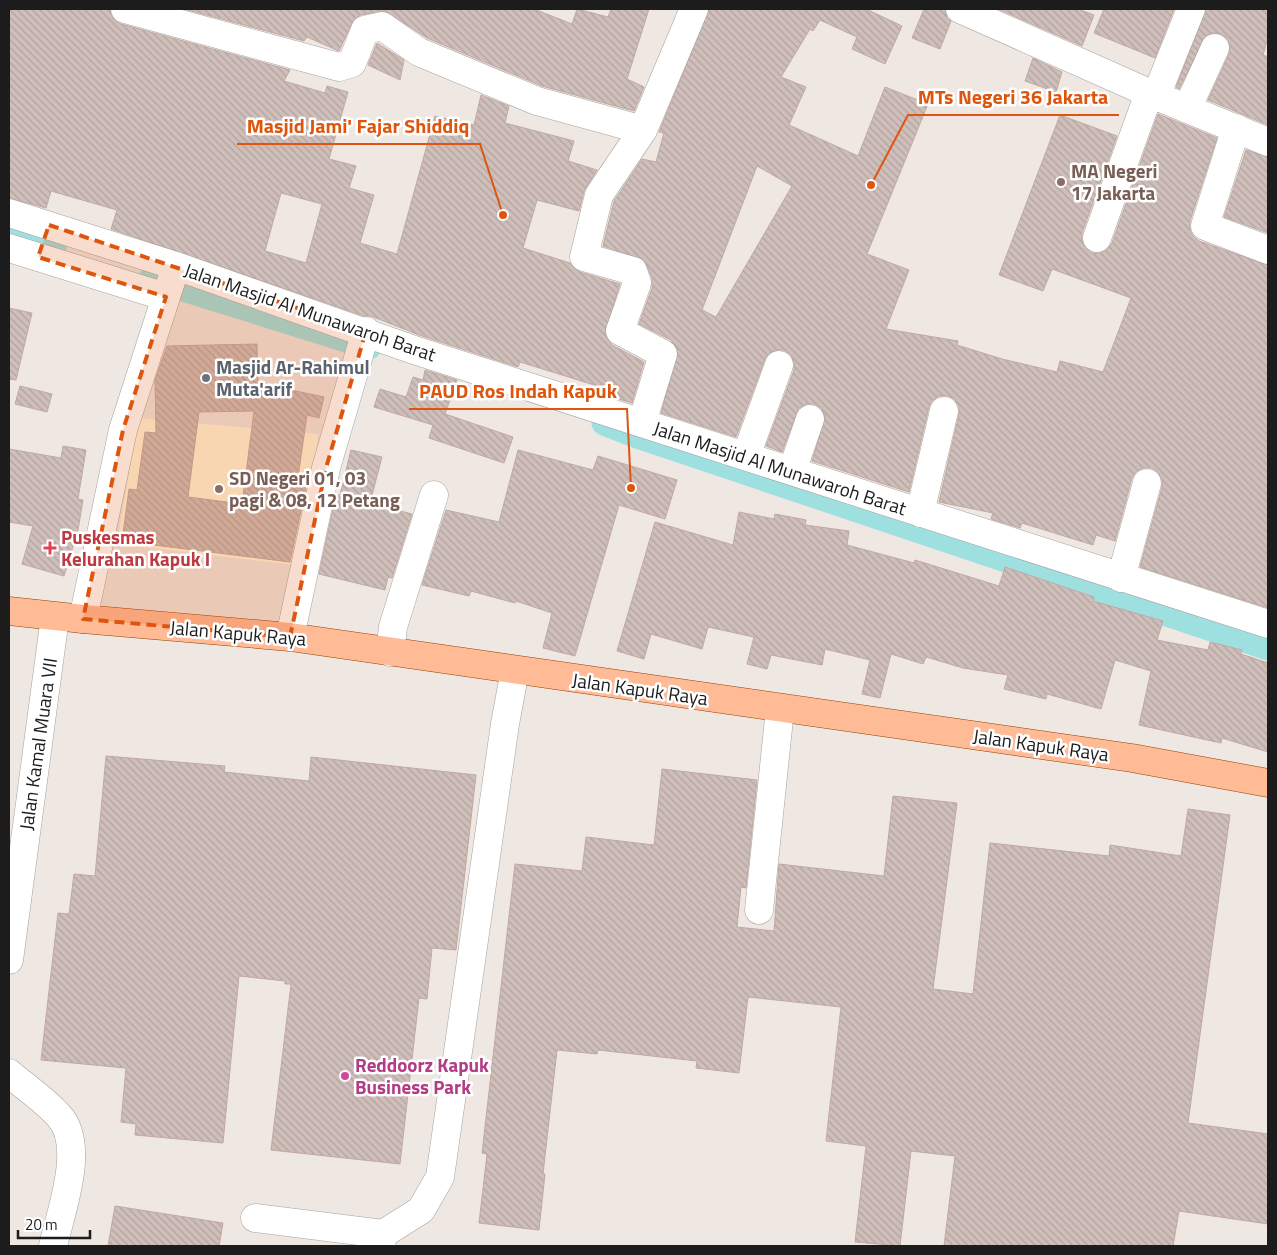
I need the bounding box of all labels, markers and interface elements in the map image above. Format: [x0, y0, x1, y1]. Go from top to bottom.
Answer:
callout: MTs Negeri 36 Jakarta [908, 80, 1119, 115]
text: MTs Negeri 36 Jakarta [918, 81, 1108, 112]
callout: Masjid Jami' Fajar Shiddiq [237, 109, 480, 144]
text: Masjid Jami' Fajar Shiddiq [247, 110, 469, 141]
place label: MA Negeri 17 Jakarta [1071, 156, 1157, 207]
marker: MA Negeri 17 Jakarta [1055, 176, 1067, 188]
street label: Jalan Masjid Al Munawaroh Barat [180, 255, 440, 368]
place label: Masjid Ar-Rahimul Muta'arif [216, 352, 370, 403]
marker: Masjid Ar-Rahimul Muta'arif [200, 372, 212, 384]
callout: PAUD Ros Indah Kapuk [409, 374, 627, 409]
text: PAUD Ros Indah Kapuk [419, 375, 618, 406]
street label: Jalan Masjid Al Munawaroh Barat [650, 413, 911, 522]
place label: SD Negeri 01, 03 pagi & 08, 12 Petang [229, 463, 400, 514]
marker: SD Negeri 01, 03 pagi & 08, 12 Petang [213, 483, 225, 495]
place label: Puskesmas Kelurahan Kapuk I [61, 522, 210, 573]
marker: Puskesmas Kelurahan Kapuk I [43, 541, 57, 555]
street label: Jalan Kapuk Raya [169, 612, 308, 653]
street label: Jalan Kamal Muara VII [11, 656, 64, 832]
street label: Jalan Kapuk Raya [570, 665, 710, 712]
street label: Jalan Kapuk Raya [971, 721, 1111, 768]
place label: Reddoorz Kapuk Business Park [355, 1050, 489, 1101]
marker: Reddoorz Kapuk Business Park [339, 1070, 351, 1082]
scale bar [18, 1208, 90, 1240]
text: 20 m [25, 1213, 58, 1236]

